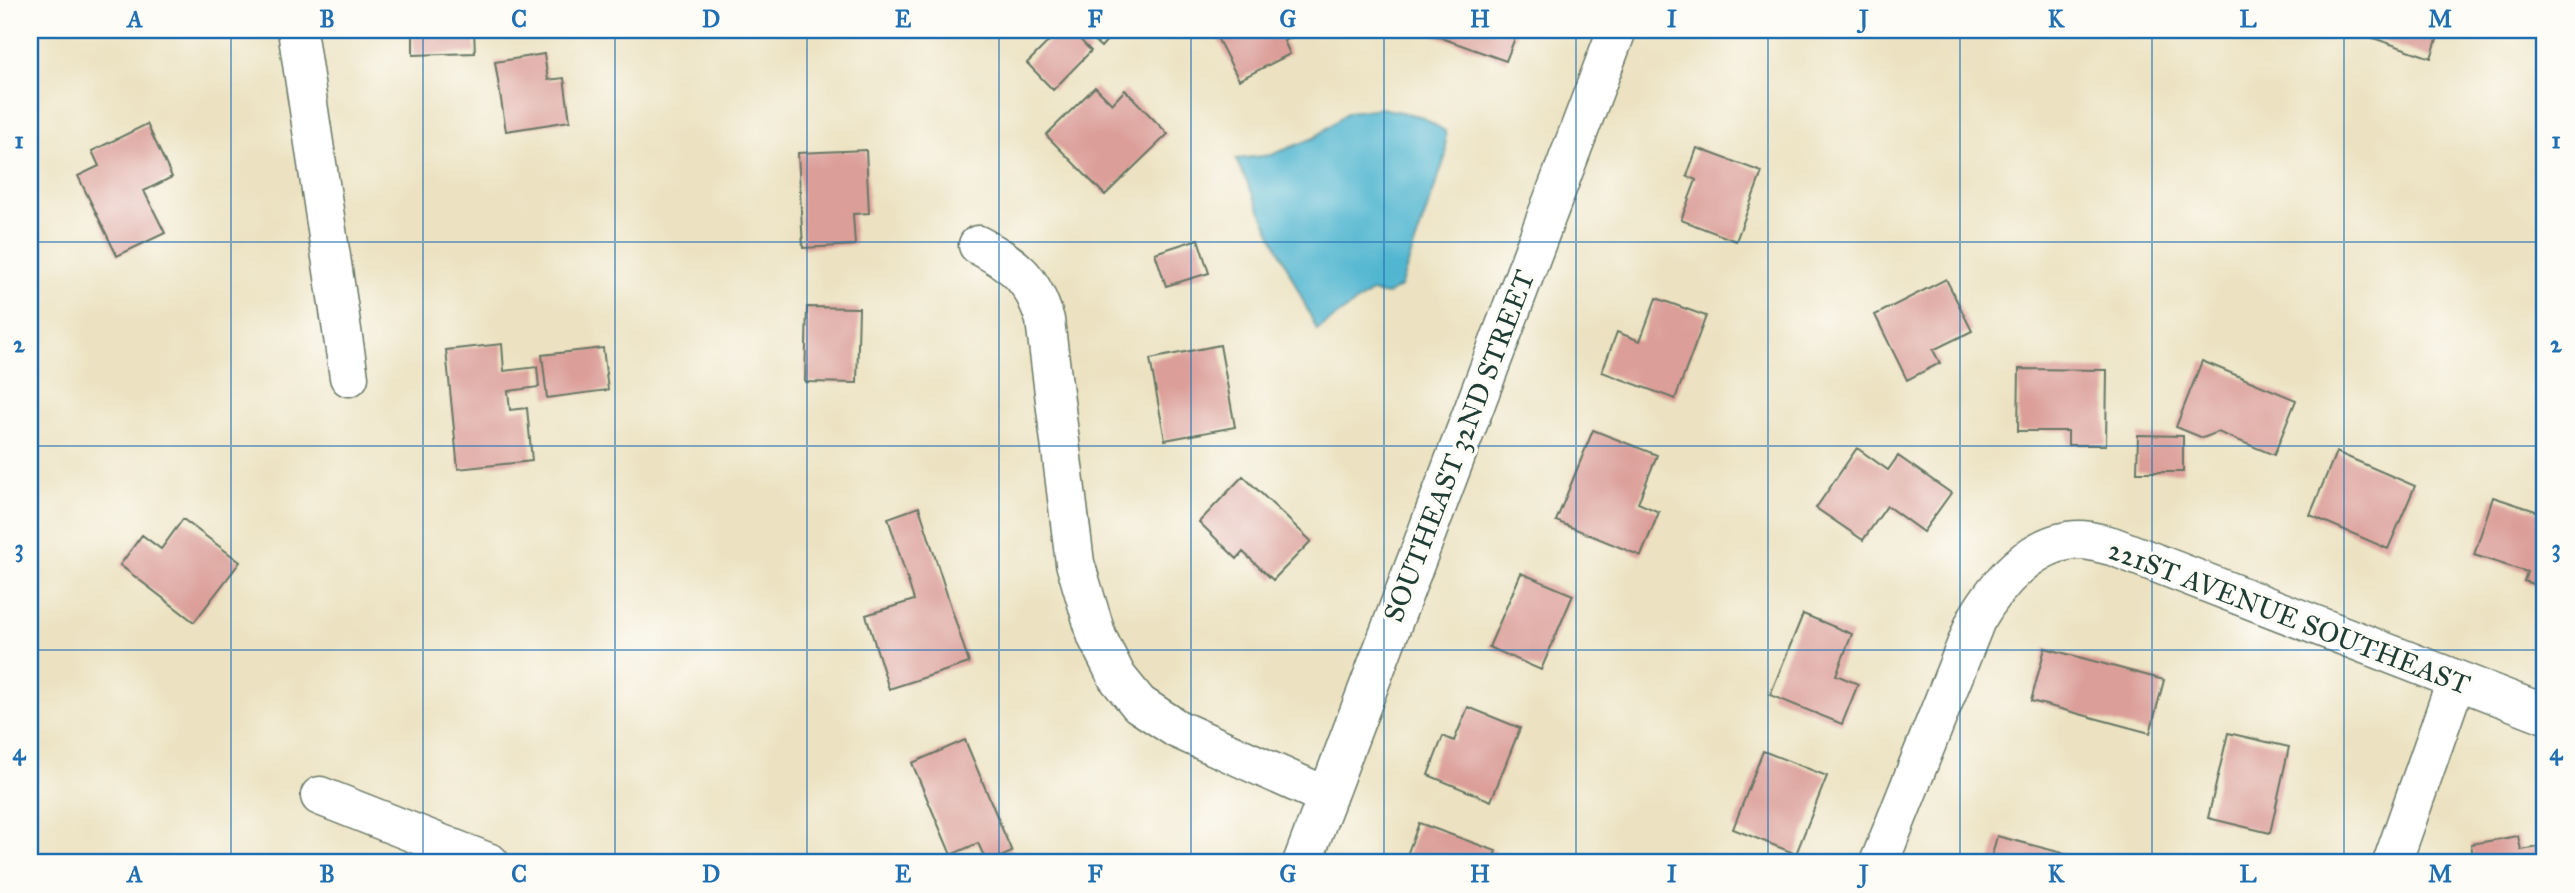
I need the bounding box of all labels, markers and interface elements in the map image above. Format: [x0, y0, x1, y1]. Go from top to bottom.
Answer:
text: A [125, 5, 143, 33]
text: B [319, 5, 335, 33]
text: C [511, 5, 527, 33]
text: D [702, 5, 720, 33]
text: E [895, 5, 912, 33]
text: F [1087, 5, 1103, 33]
text: G [1280, 5, 1297, 33]
text: H [1470, 5, 1490, 33]
text: I [1667, 5, 1677, 33]
text: J [1856, 5, 1869, 34]
text: K [2048, 5, 2066, 33]
text: L [2240, 5, 2258, 33]
text: M [2428, 5, 2452, 33]
text: 1 [14, 126, 24, 154]
text: 1 [2551, 126, 2561, 154]
street label: SOUTHEAST 32ND STREET [1376, 265, 1542, 627]
text: 2 [13, 330, 25, 358]
text: 2 [2550, 330, 2562, 358]
street label: 221ST AVENUE SOUTHEAST [2103, 532, 2475, 702]
text: 3 [14, 534, 24, 563]
text: 3 [2551, 534, 2561, 563]
text: 4 [13, 738, 27, 766]
text: 4 [2550, 738, 2564, 766]
text: A [125, 860, 143, 888]
text: B [319, 860, 335, 888]
text: C [511, 860, 527, 888]
text: D [702, 860, 720, 888]
text: E [895, 860, 912, 888]
text: F [1087, 860, 1103, 888]
text: G [1280, 860, 1297, 888]
text: H [1470, 860, 1490, 888]
text: I [1667, 860, 1677, 888]
text: J [1856, 860, 1869, 889]
text: K [2048, 860, 2066, 888]
text: L [2240, 860, 2258, 888]
text: M [2428, 860, 2452, 888]

